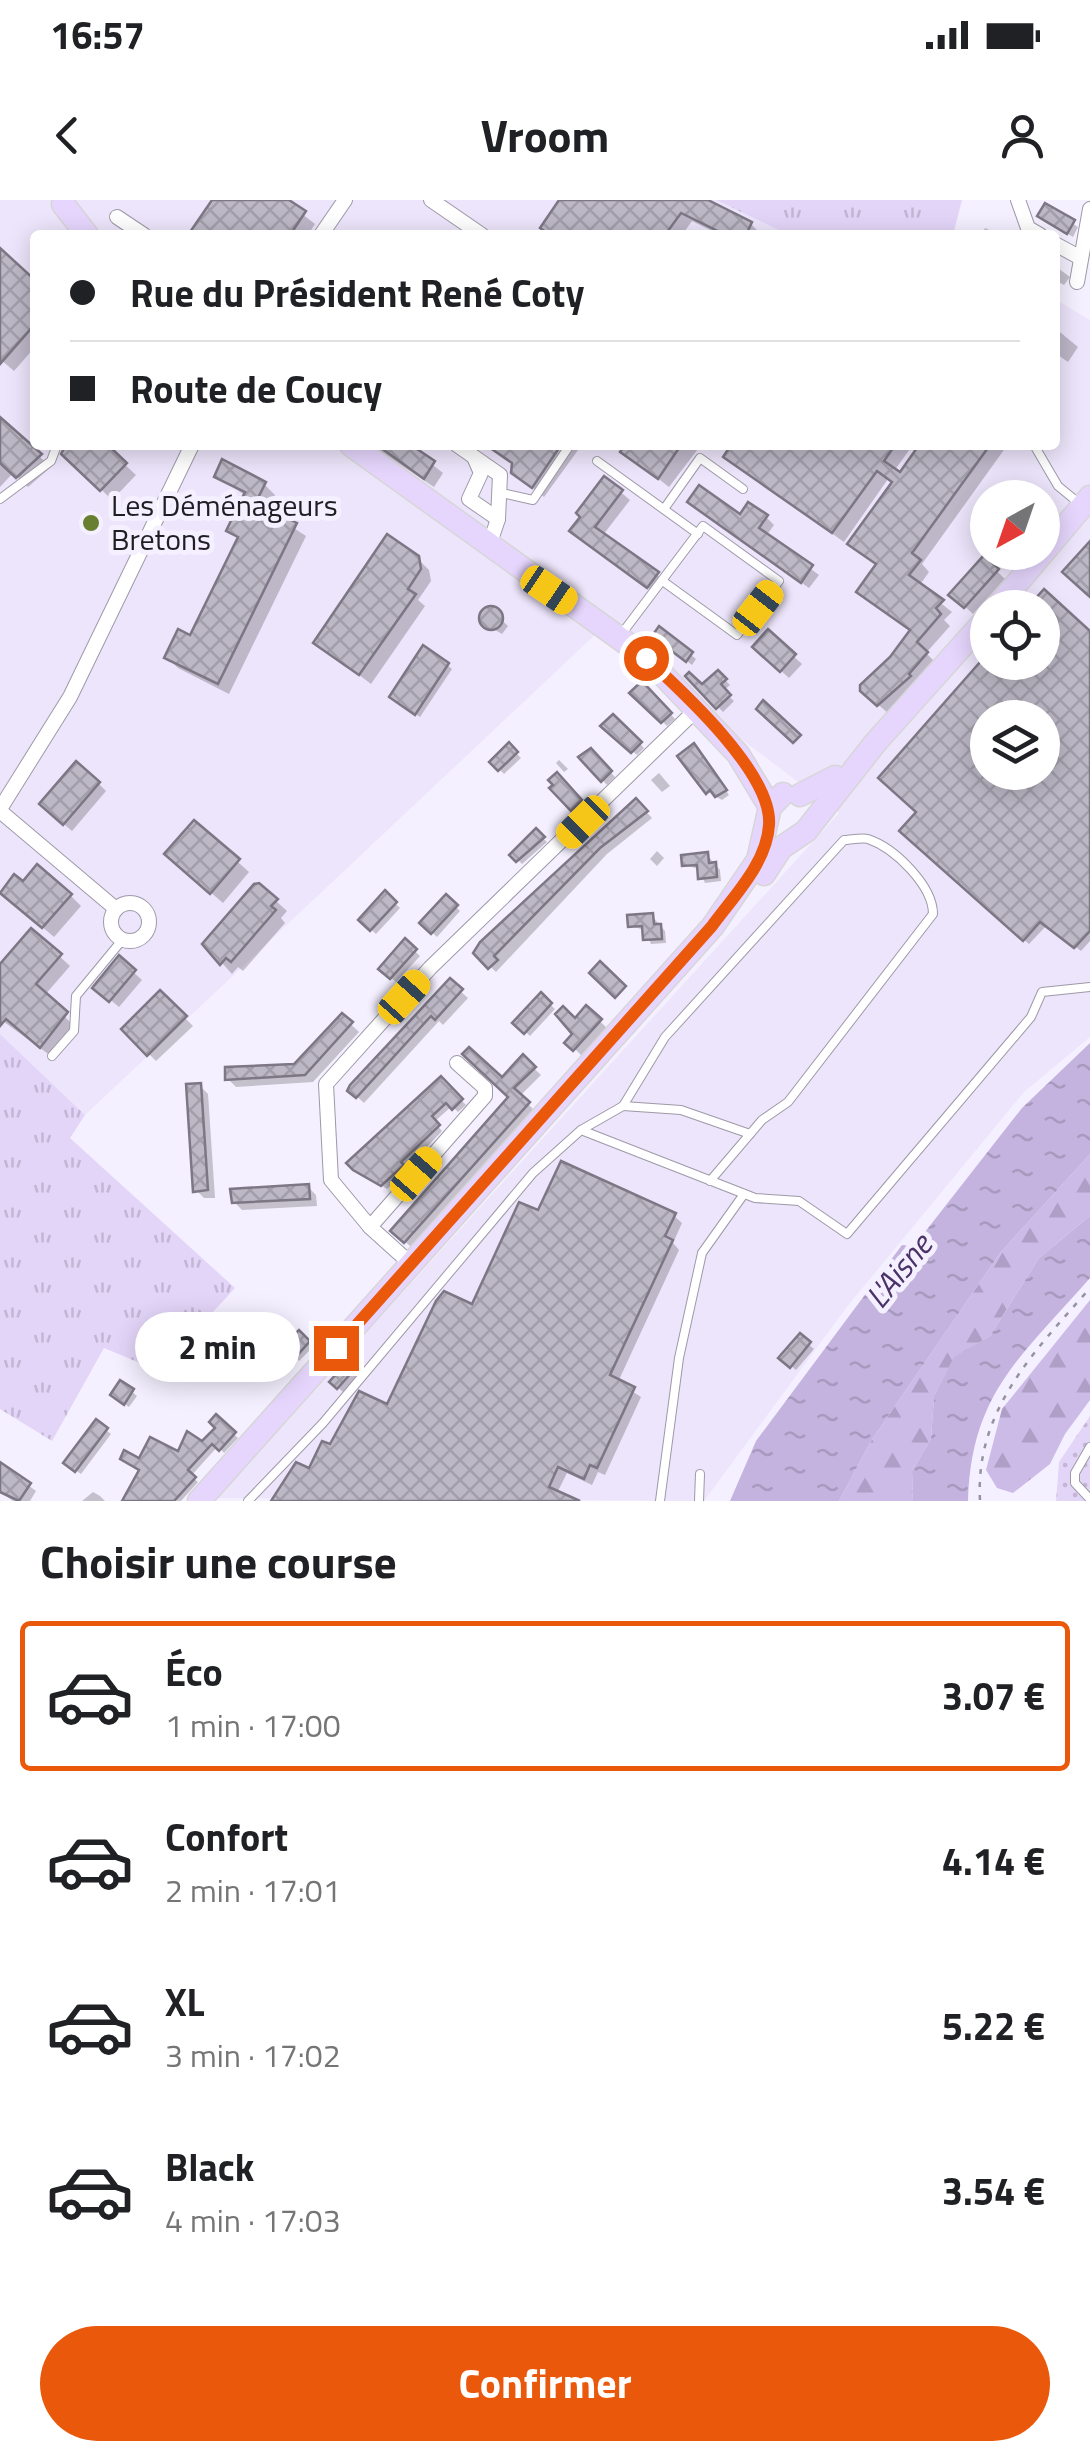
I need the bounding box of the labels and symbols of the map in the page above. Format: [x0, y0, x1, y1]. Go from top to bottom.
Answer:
north arrow [970, 480, 1060, 570]
place label: Les Déménageurs Bretons [111, 482, 338, 562]
marker: Les Déménageurs Bretons [80, 512, 102, 534]
car [516, 561, 582, 619]
car [728, 575, 788, 641]
route start [624, 636, 669, 681]
car [551, 790, 615, 854]
car [373, 965, 435, 1029]
car [385, 1142, 447, 1206]
water label: L'Aisne [853, 1221, 945, 1318]
callout: 2 min [136, 1313, 301, 1383]
route end [314, 1326, 359, 1371]

